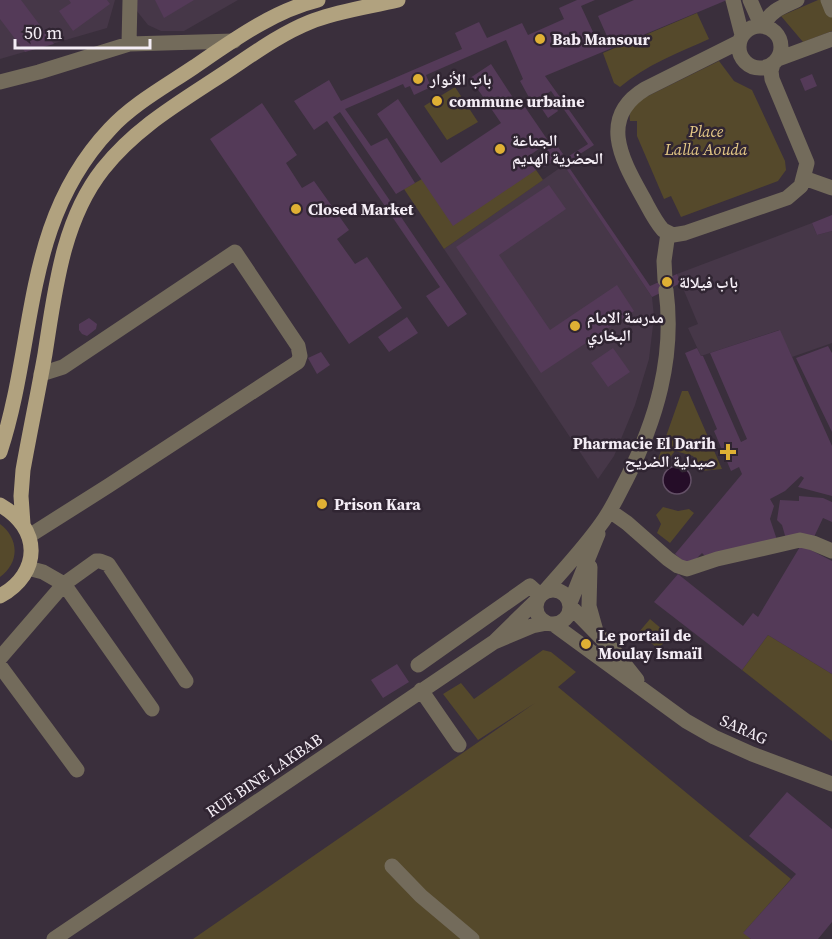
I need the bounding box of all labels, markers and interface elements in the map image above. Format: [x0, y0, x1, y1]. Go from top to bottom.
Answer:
scale bar [15, 12, 150, 50]
text: 50 m [24, 20, 62, 45]
place label: Bab Mansour [552, 28, 650, 50]
marker: Bab Mansour [533, 32, 547, 46]
place label: باب الأنوار [429, 68, 491, 90]
marker: باب الأنوار [411, 72, 425, 86]
place label: commune urbaine [449, 90, 585, 112]
marker: commune urbaine [430, 94, 444, 108]
park label: Place Lalla Aouda [664, 120, 748, 160]
place label: الجماعة الحضرية الهديم [512, 129, 603, 170]
marker: الجماعة الحضرية الهديم [493, 142, 507, 156]
place label: Closed Market [308, 198, 414, 220]
marker: Closed Market [289, 202, 303, 216]
place label: باب فيلالة [679, 271, 738, 293]
marker: باب فيلالة [660, 275, 674, 289]
place label: مدرسة الامام البخاري [587, 306, 664, 348]
marker: مدرسة الامام البخاري [568, 319, 582, 333]
place label: Pharmacie El Darih صيدلية الضريح [573, 432, 716, 472]
marker: Pharmacie El Darih صيدلية الضريح [721, 445, 735, 459]
place label: Prison Kara [334, 493, 421, 515]
marker: Prison Kara [315, 497, 329, 511]
place label: Le portail de Moulay Ismaïl [598, 624, 702, 664]
marker: Le portail de Moulay Ismaïl [579, 637, 593, 651]
street label: SARAG [717, 709, 771, 749]
street label: RUE BINE LAKBAB [201, 728, 327, 822]

